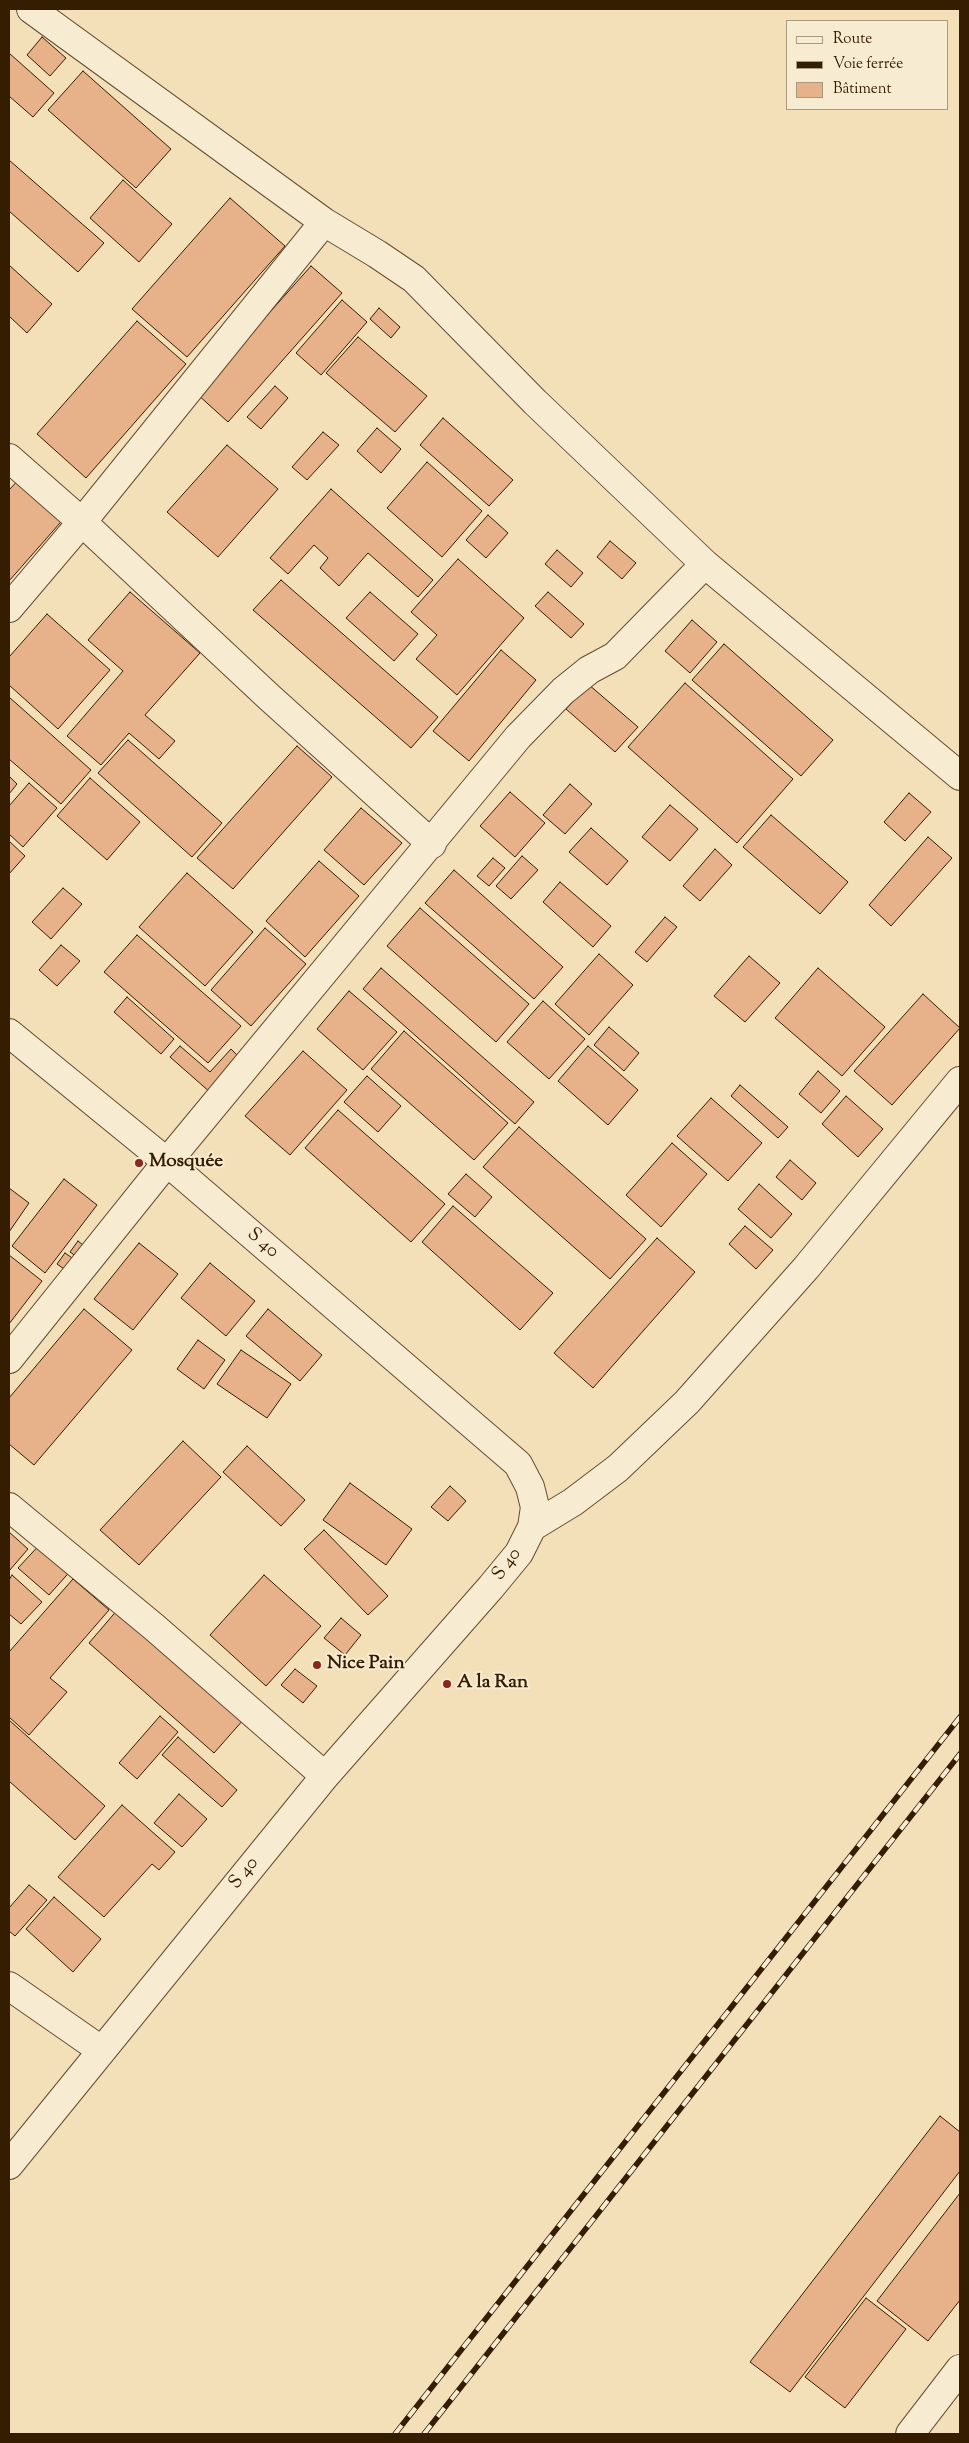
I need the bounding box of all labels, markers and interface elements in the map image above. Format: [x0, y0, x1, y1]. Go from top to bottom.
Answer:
legend [786, 20, 949, 110]
text: Route [833, 29, 872, 50]
text: Voie ferrée [833, 54, 903, 75]
text: Bâtiment [833, 79, 892, 100]
place label: Mosquée [149, 1152, 223, 1174]
marker: Mosquée [133, 1157, 145, 1169]
street label: S 40 [241, 1224, 283, 1264]
street label: S 40 [489, 1544, 527, 1586]
place label: Nice Pain [327, 1654, 405, 1676]
marker: Nice Pain [311, 1659, 323, 1671]
place label: A la Ran [457, 1673, 528, 1695]
marker: A la Ran [441, 1678, 453, 1690]
street label: S 40 [225, 1853, 265, 1895]

